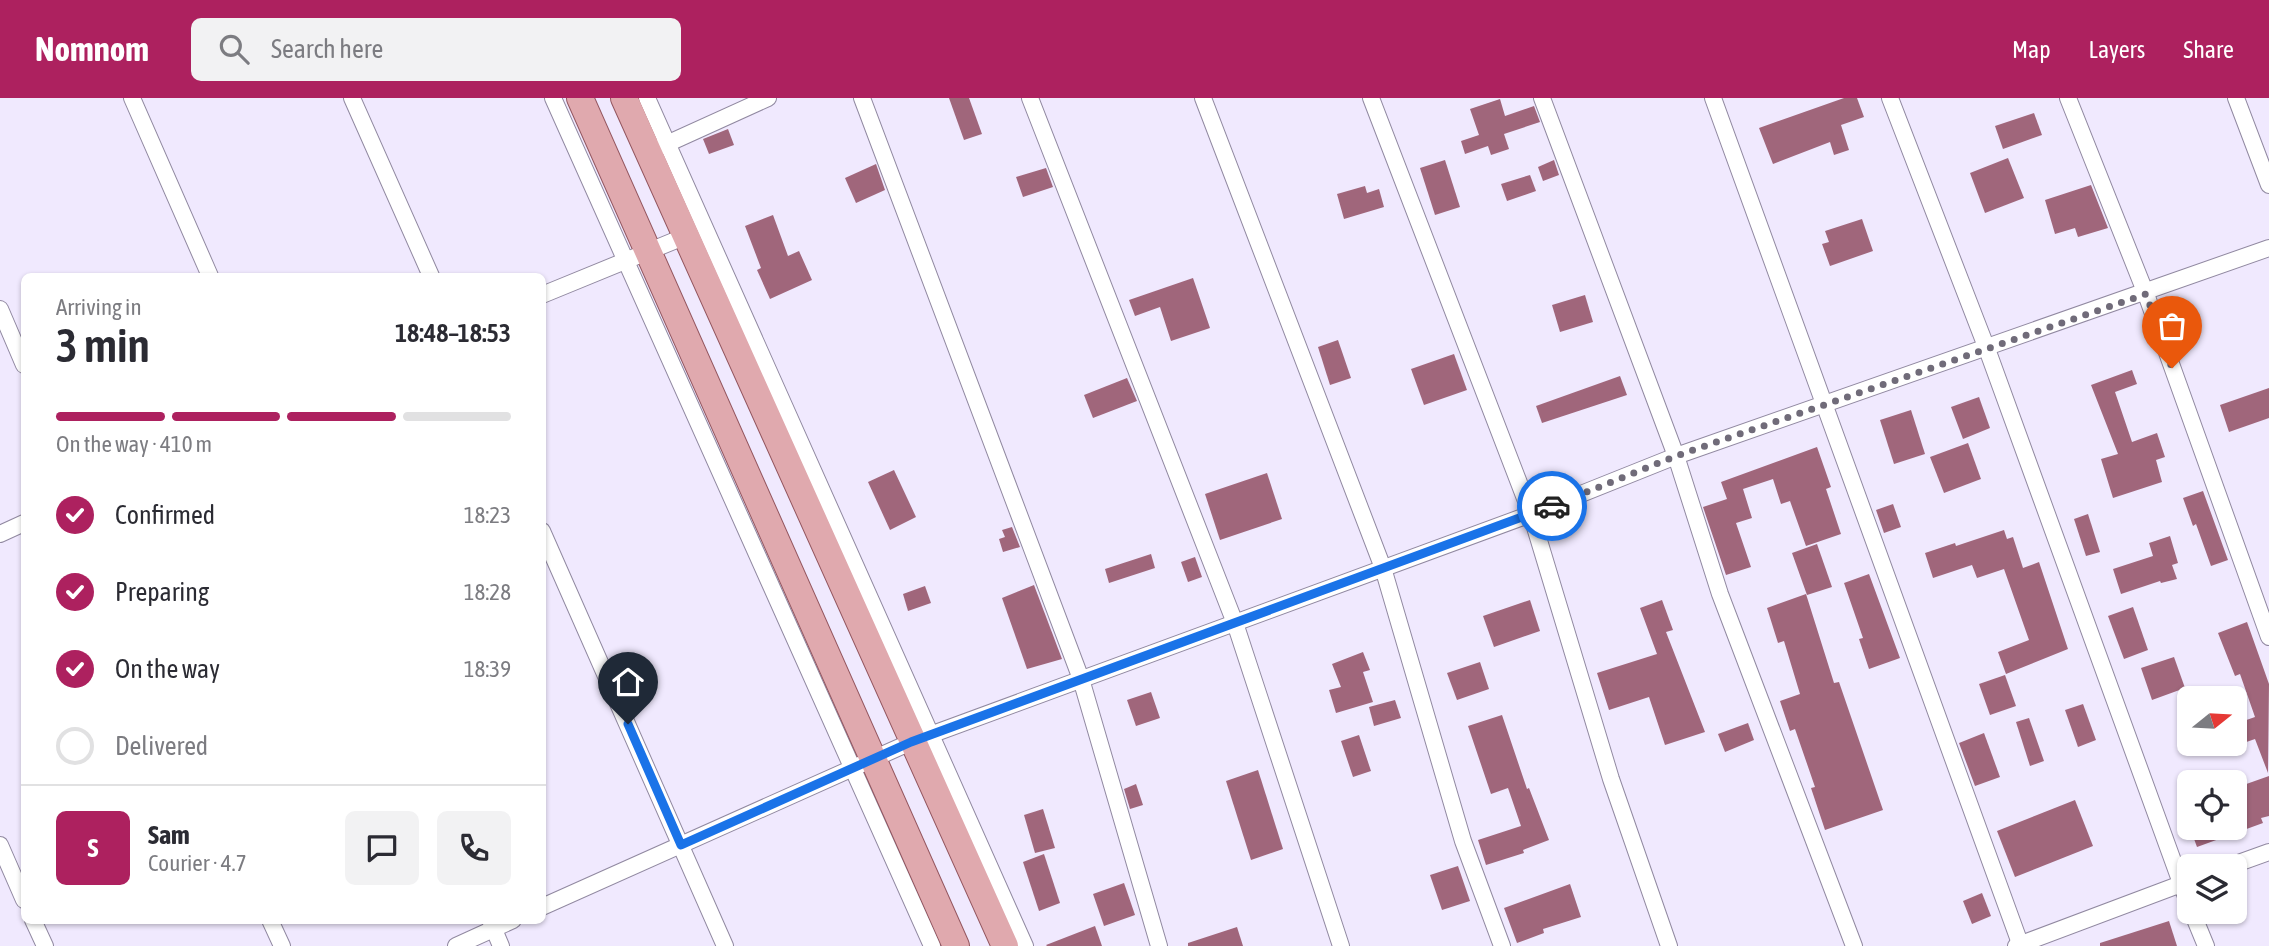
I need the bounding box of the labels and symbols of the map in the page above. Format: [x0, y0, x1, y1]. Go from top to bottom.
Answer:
pin [2142, 296, 2202, 368]
courier [1517, 471, 1587, 541]
pin [598, 652, 658, 724]
north arrow [2177, 686, 2247, 756]

